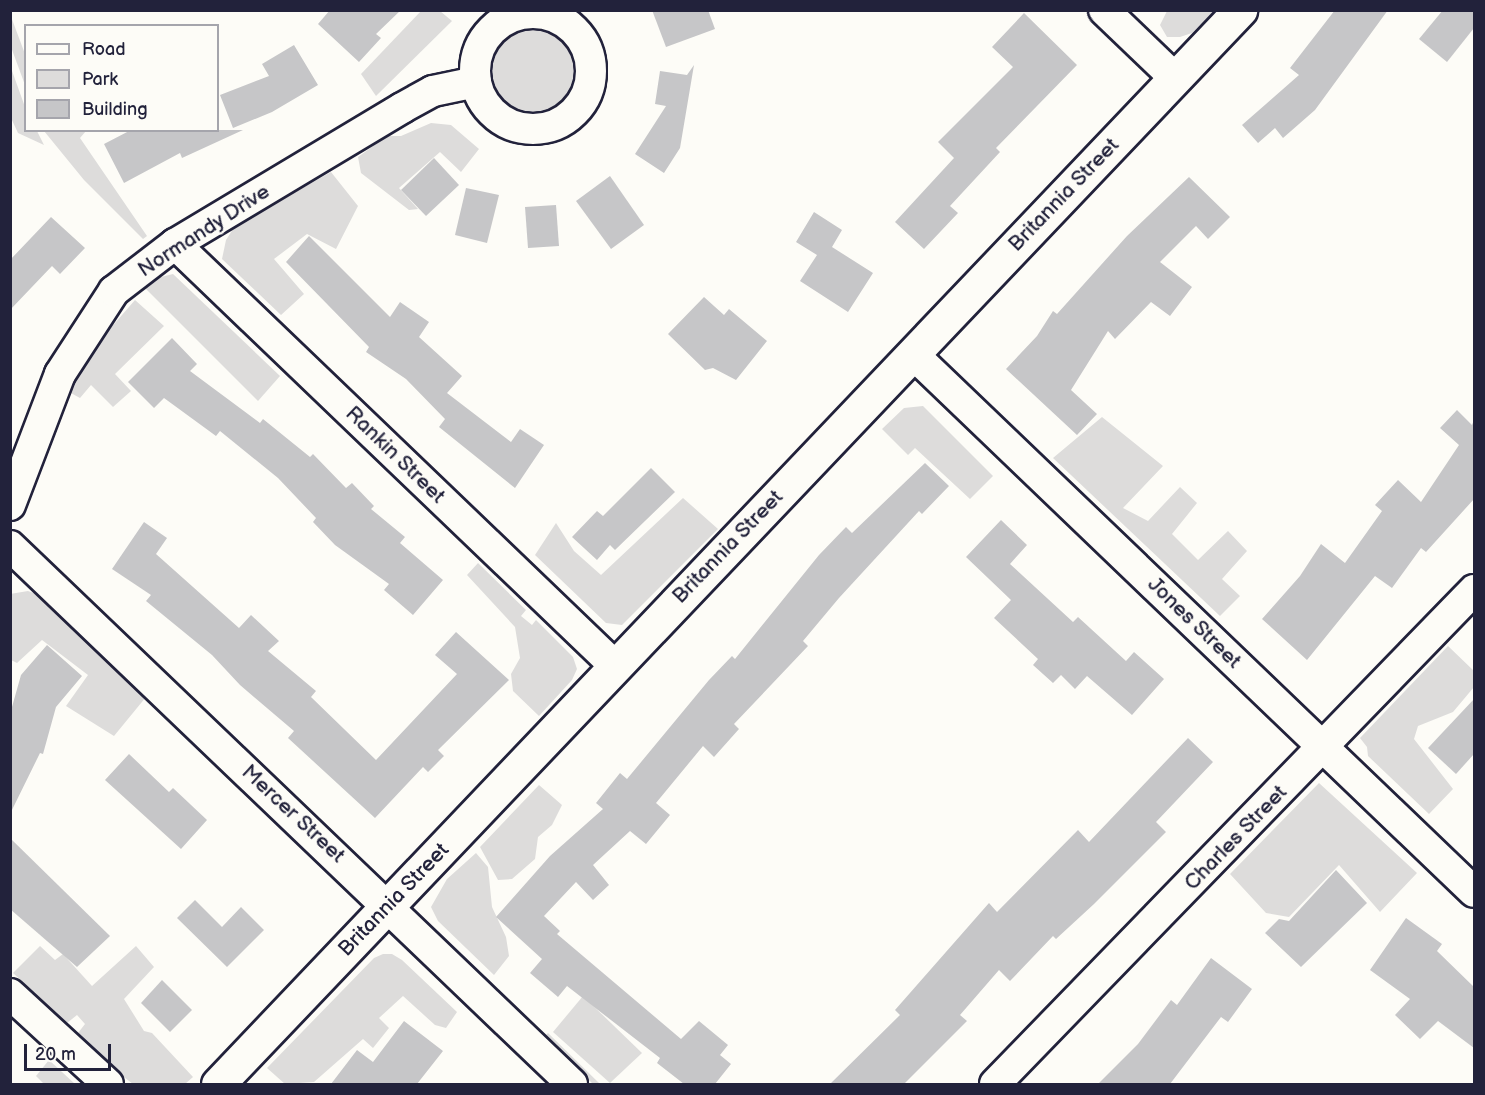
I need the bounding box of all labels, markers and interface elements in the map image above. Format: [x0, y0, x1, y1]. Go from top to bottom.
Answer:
legend [24, 24, 219, 132]
text: Road [82, 39, 126, 60]
text: Park [82, 69, 118, 90]
text: Building [82, 99, 148, 120]
street label: Britannia Street [1003, 133, 1125, 257]
street label: Normandy Drive [133, 179, 275, 283]
street label: Rankin Street [340, 401, 450, 509]
street label: Britannia Street [667, 485, 789, 609]
street label: Jones Street [1142, 572, 1246, 674]
street label: Mercer Street [236, 760, 350, 868]
street label: Charles Street [1179, 780, 1293, 896]
street label: Britannia Street [333, 838, 455, 962]
scale bar [27, 1032, 114, 1070]
text: 20 m [35, 1044, 76, 1065]

